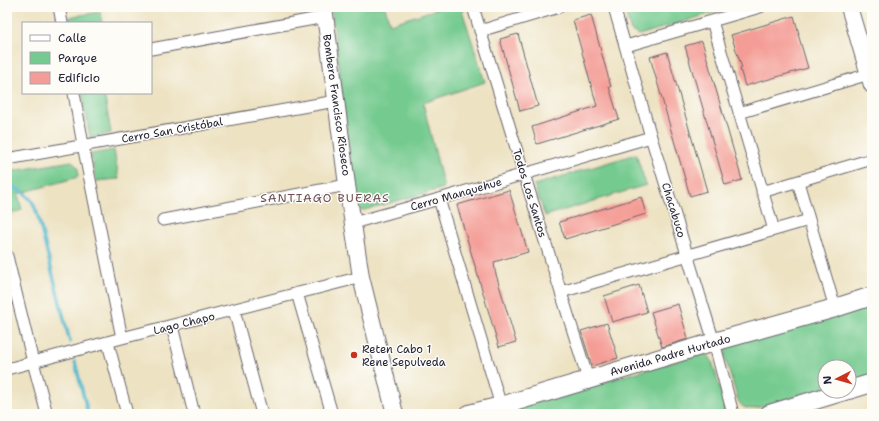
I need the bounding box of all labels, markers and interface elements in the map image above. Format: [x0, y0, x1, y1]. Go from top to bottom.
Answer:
legend [22, 22, 152, 94]
text: Calle [58, 30, 87, 46]
street label: Bombero Francisco Rioseco [319, 33, 354, 177]
text: Parque [58, 50, 97, 66]
text: Edificio [58, 70, 100, 86]
street label: Cerro San Cristóbal [120, 114, 225, 147]
street label: Todos Los Santos [509, 147, 550, 239]
street label: Cerro Manquehue [409, 174, 504, 215]
street label: Chacabuco [658, 181, 689, 240]
district label: SANTIAGO BUERAS [260, 190, 390, 206]
street label: Lago Chapo [152, 309, 217, 338]
street label: Avenida Padre Hurtado [608, 331, 732, 380]
place label: Reten Cabo 1 Rene Sepulveda [362, 342, 446, 370]
marker: Reten Cabo 1 Rene Sepulveda [349, 350, 359, 360]
north arrow [817, 359, 857, 399]
text: N [820, 375, 835, 385]

